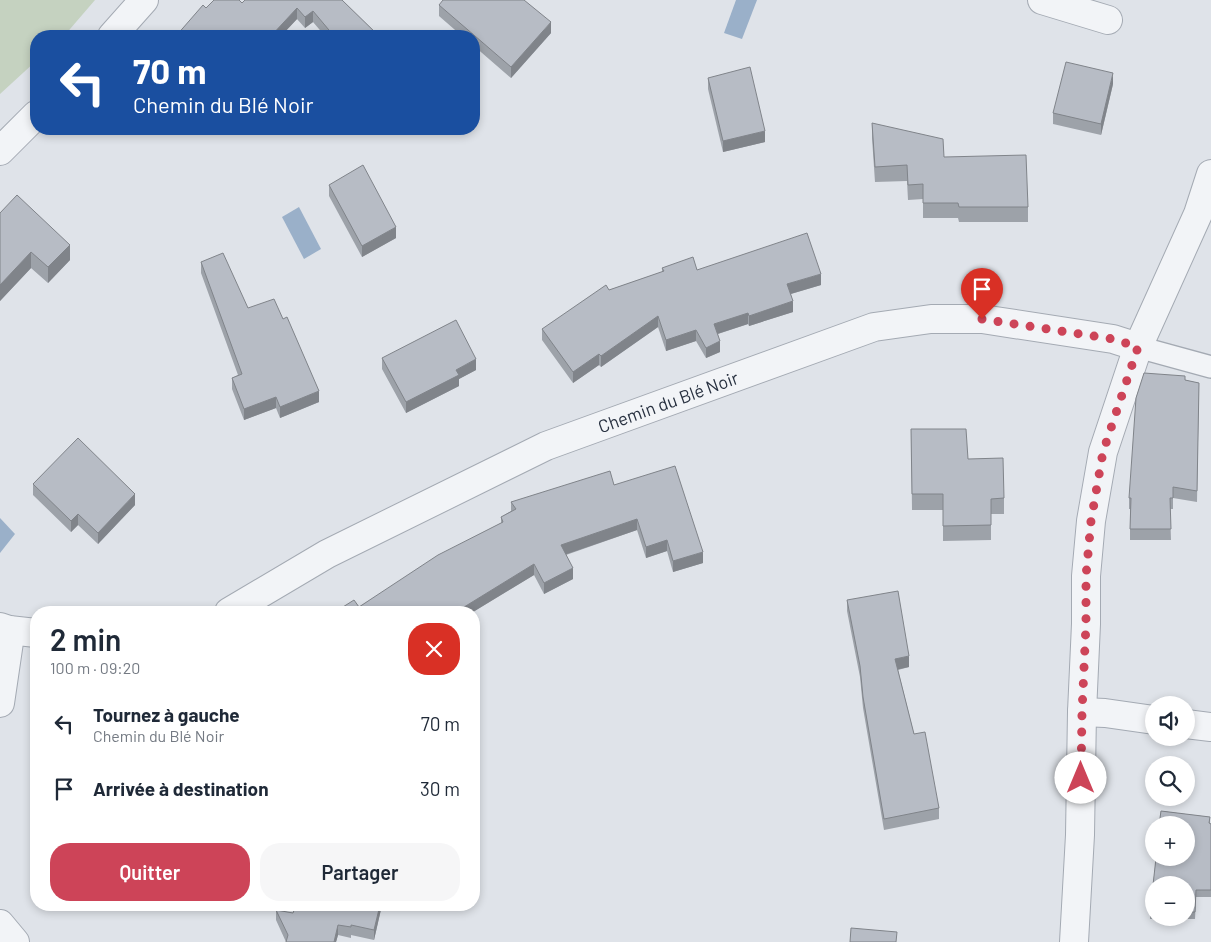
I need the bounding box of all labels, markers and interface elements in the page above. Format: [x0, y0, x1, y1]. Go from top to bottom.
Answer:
text: 70 m [133, 49, 207, 91]
icon: left [50, 50, 115, 115]
text: Chemin du Blé Noir [133, 91, 314, 117]
pin [961, 268, 1003, 319]
icon: arrive [968, 275, 996, 303]
street label: Chemin du Blé Noir [595, 366, 742, 437]
text: 2 min [50, 621, 121, 657]
button: close [408, 623, 460, 675]
text: 100 m · 09:20 [50, 658, 140, 677]
map controls [1145, 696, 1195, 926]
button: sound [1145, 696, 1195, 746]
text: Tournez à gauche [93, 703, 240, 726]
icon: left [50, 710, 78, 738]
text: 70 m [421, 712, 460, 735]
text: Chemin du Blé Noir [93, 726, 224, 745]
position arrow [1054, 751, 1106, 803]
button: search [1145, 756, 1195, 806]
icon: arrive [50, 775, 78, 803]
text: Arrivée à destination [93, 777, 269, 800]
text: 30 m [420, 777, 460, 800]
button: + [1145, 816, 1195, 866]
button: Quitter [50, 843, 250, 901]
button: Partager [260, 843, 460, 901]
button: − [1145, 876, 1195, 926]

